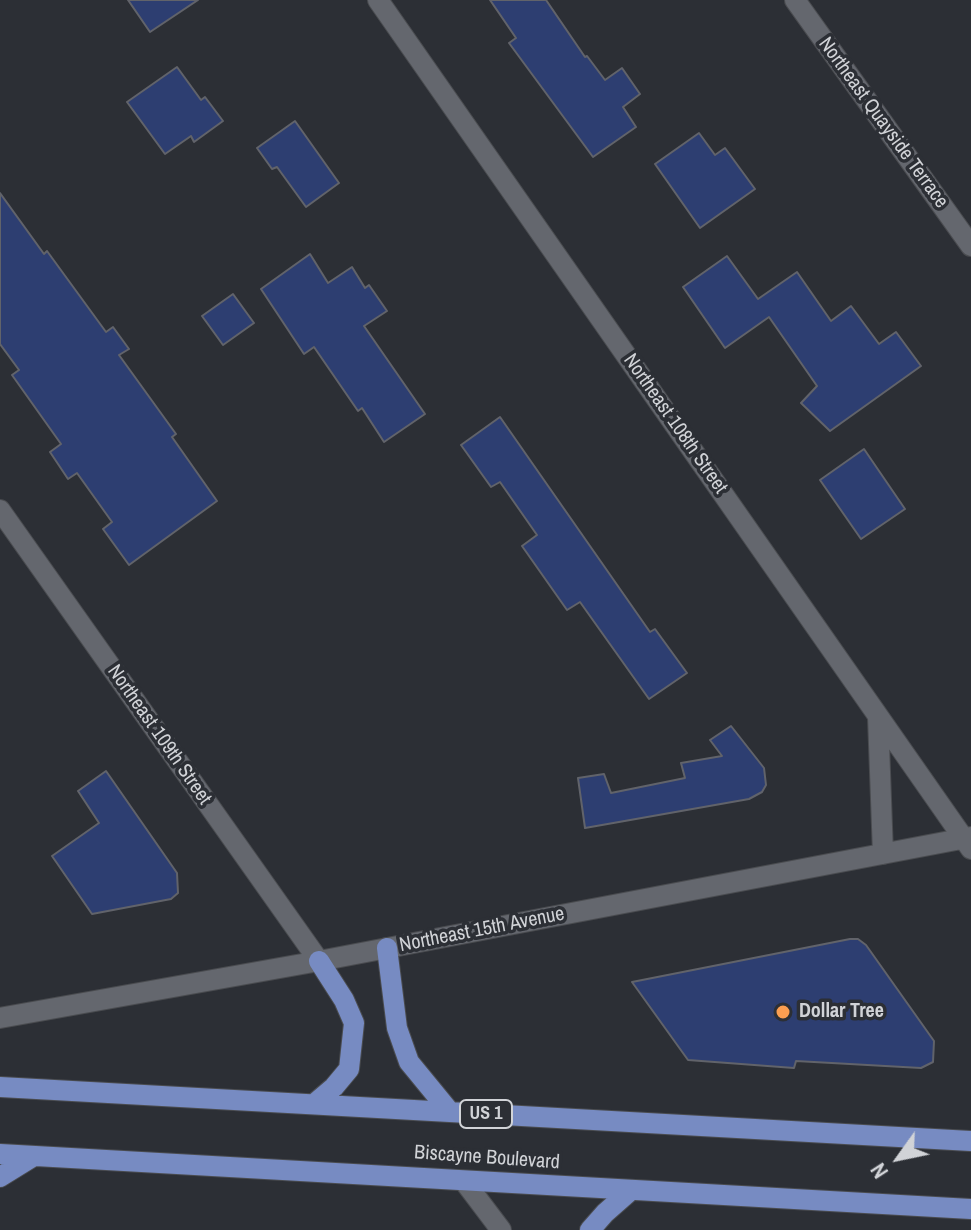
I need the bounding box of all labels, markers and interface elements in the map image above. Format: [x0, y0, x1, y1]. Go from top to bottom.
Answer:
street label: Northeast Quayside Terrace [813, 33, 953, 213]
street label: Northeast 108th Street [618, 350, 732, 498]
street label: Northeast 109th Street [102, 661, 216, 809]
street label: Northeast 15th Avenue [398, 902, 566, 958]
place label: Dollar Tree [799, 1000, 884, 1024]
marker: Dollar Tree [774, 1003, 792, 1021]
road number: US 1 [460, 1100, 512, 1128]
north arrow [859, 1118, 939, 1198]
street label: Biscayne Boulevard [413, 1141, 561, 1175]
text: N [863, 1157, 895, 1185]

